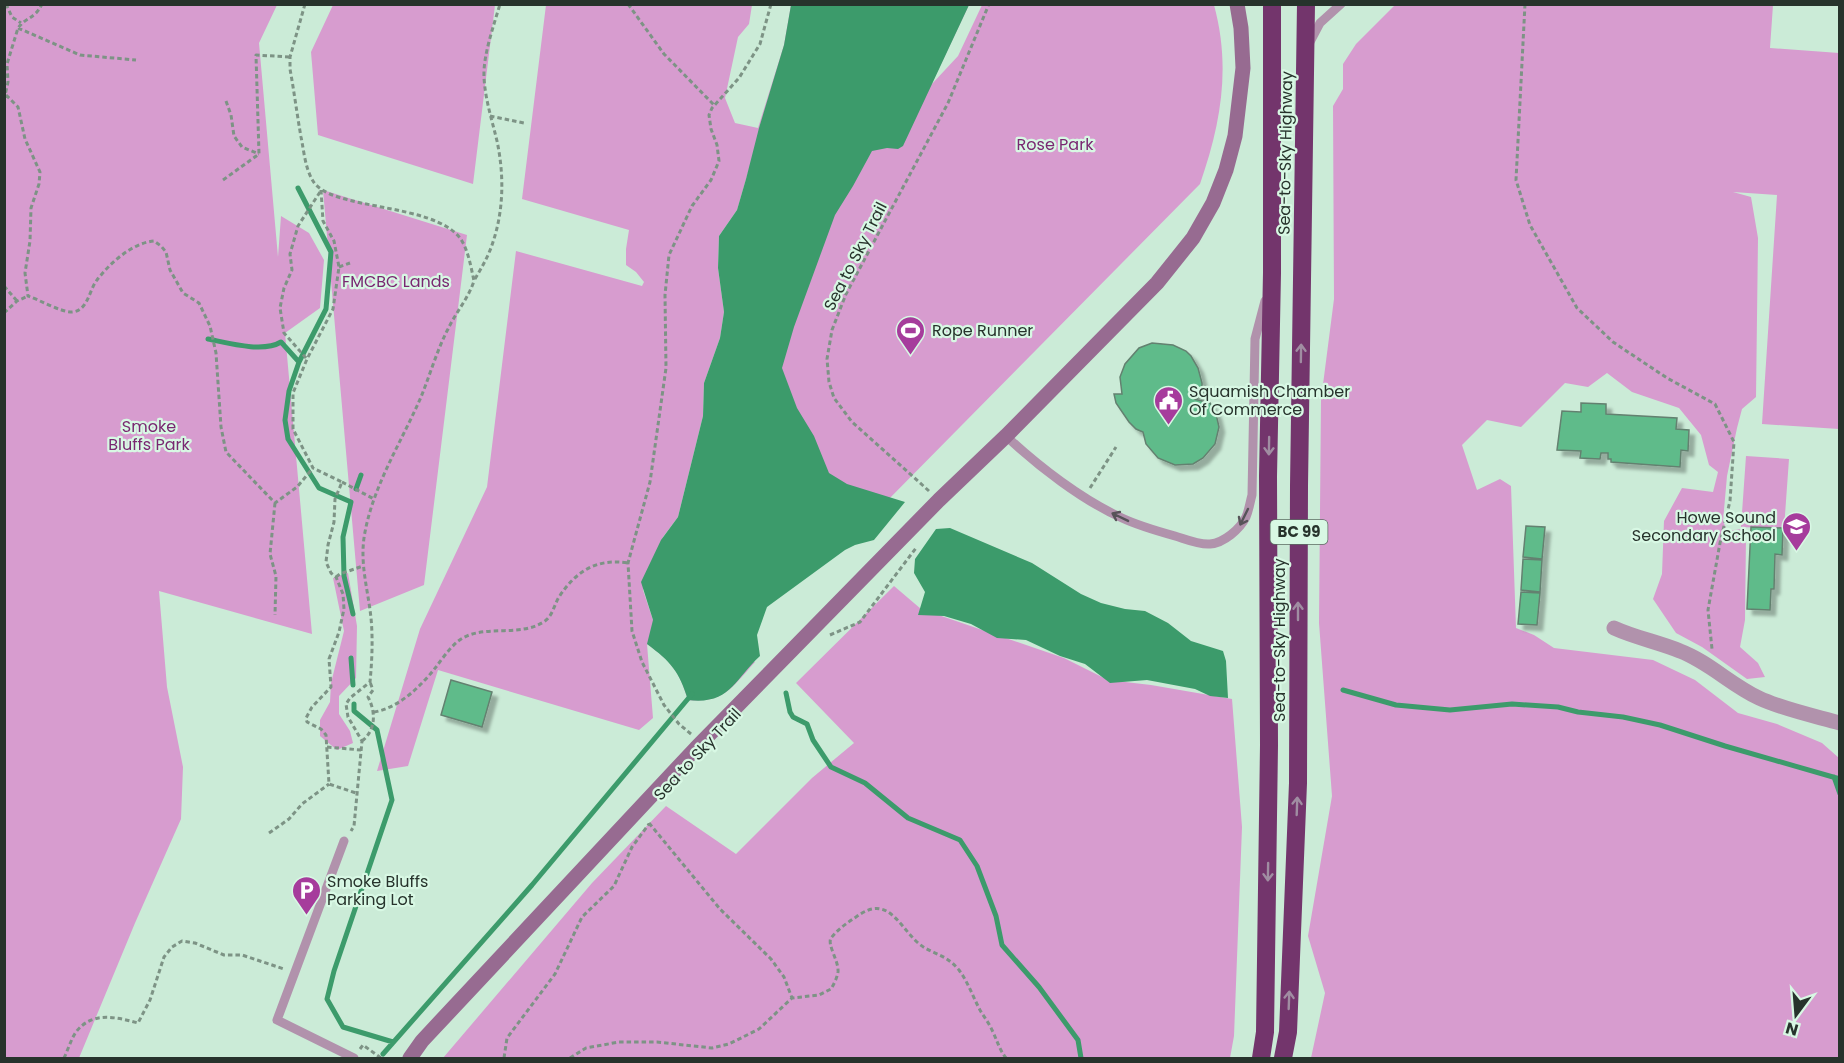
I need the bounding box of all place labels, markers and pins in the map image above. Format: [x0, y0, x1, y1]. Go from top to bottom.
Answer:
sports icon: Rope Runner [895, 314, 927, 356]
place label: Rope Runner [932, 319, 1033, 342]
place label: Squamish Chamber Of Commerce [1189, 380, 1350, 421]
public building icon: Squamish Chamber Of Commerce [1152, 384, 1184, 426]
place label: Howe Sound Secondary School [1632, 506, 1776, 547]
school or university icon: Howe Sound Secondary School [1781, 510, 1813, 552]
place label: Smoke Bluffs Parking Lot [327, 870, 428, 911]
parking icon: Smoke Bluffs Parking Lot [290, 874, 322, 916]

